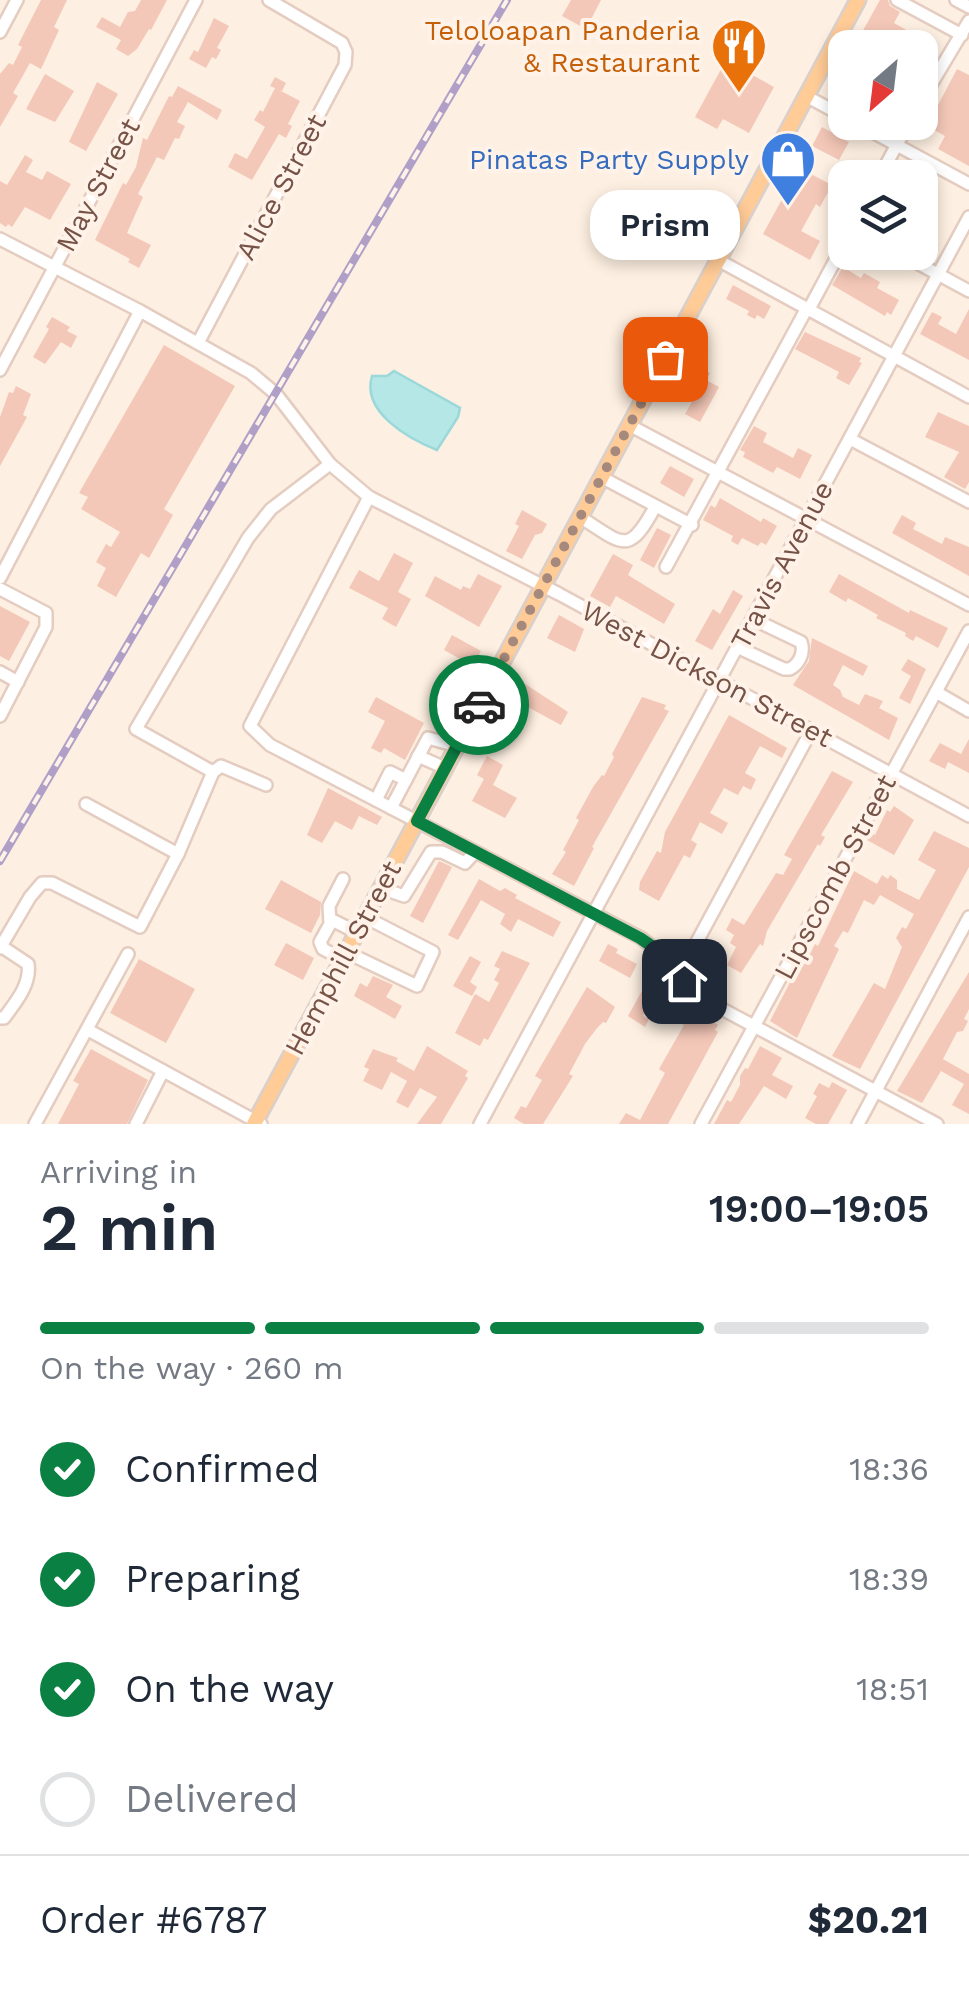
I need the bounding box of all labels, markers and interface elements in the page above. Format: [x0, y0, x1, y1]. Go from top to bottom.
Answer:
place label: Teloloapan Panderia & Restaurant [424, 14, 700, 79]
restaurant icon: Teloloapan Panderia & Restaurant [709, 16, 769, 95]
north arrow [828, 30, 938, 140]
map controls [828, 30, 938, 270]
street label: Alice Street [229, 108, 333, 265]
street label: May Street [49, 112, 147, 257]
shop icon: Pinatas Party Supply [758, 129, 818, 208]
place label: Pinatas Party Supply [469, 143, 750, 176]
button: layers [828, 160, 938, 270]
callout: Prism [590, 189, 740, 259]
text: Prism [620, 206, 710, 244]
pin [623, 317, 708, 402]
icon: bag [638, 332, 693, 387]
street label: Travis Avenue [724, 475, 840, 655]
street label: West Dickson Street [576, 594, 838, 754]
courier [429, 655, 529, 755]
icon: car [452, 678, 507, 733]
street label: Lipscomb Street [767, 769, 903, 985]
street label: Hemphill Street [278, 855, 408, 1061]
pin [642, 939, 727, 1024]
icon: home [657, 954, 712, 1009]
text: Arriving in [40, 1153, 197, 1191]
text: 19:00–19:05 [709, 1187, 929, 1231]
text: 2 min [40, 1190, 218, 1266]
text: On the way · 260 m [40, 1349, 344, 1387]
icon: check [40, 1442, 95, 1497]
text: Confirmed [125, 1447, 320, 1491]
text: 18:36 [849, 1450, 929, 1488]
icon: check [40, 1552, 95, 1607]
text: Preparing [125, 1557, 300, 1601]
text: 18:39 [849, 1560, 929, 1598]
icon: check [40, 1662, 95, 1717]
text: On the way [125, 1667, 334, 1711]
text: 18:51 [856, 1670, 929, 1708]
text: Delivered [125, 1777, 298, 1821]
text: Order #6787 [40, 1898, 267, 1942]
text: $20.21 [808, 1898, 929, 1942]

